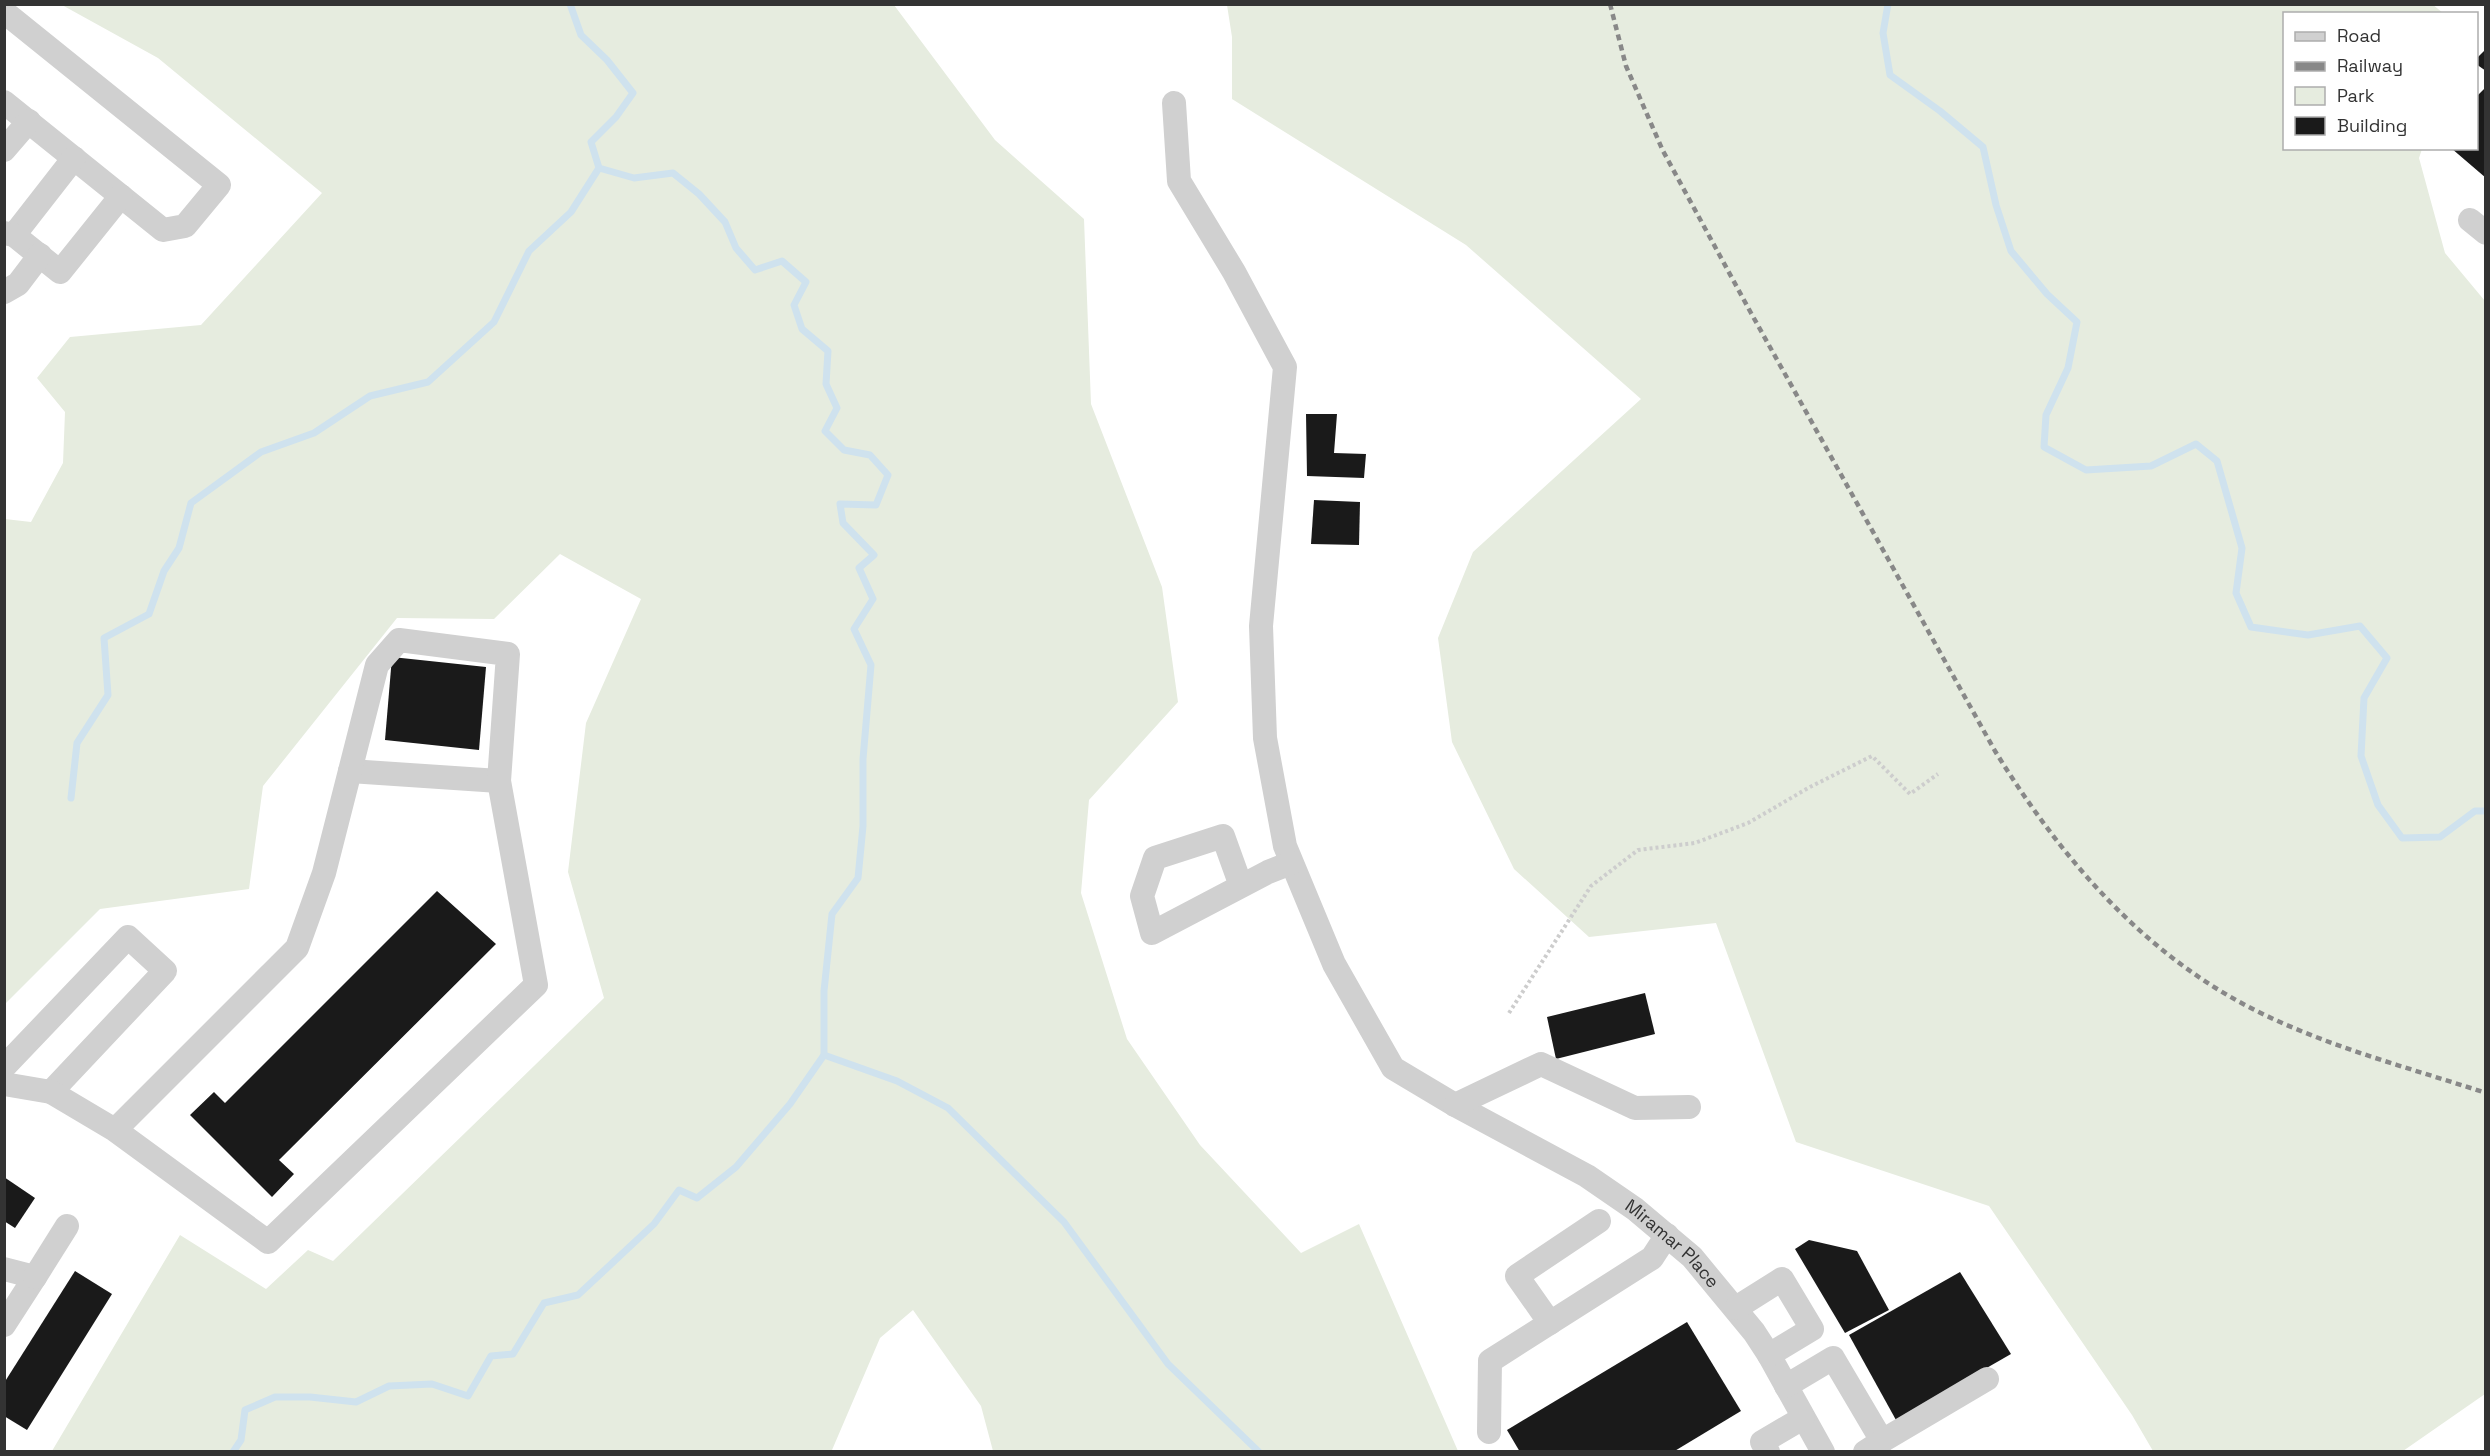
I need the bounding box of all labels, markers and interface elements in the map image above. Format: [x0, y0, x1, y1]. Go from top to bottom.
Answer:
legend [2283, 12, 2478, 150]
text: Road [2337, 24, 2381, 47]
text: Railway [2337, 54, 2403, 77]
text: Park [2337, 84, 2375, 107]
text: Building [2337, 114, 2407, 137]
street label: Miramar Place [1621, 1194, 1725, 1292]

